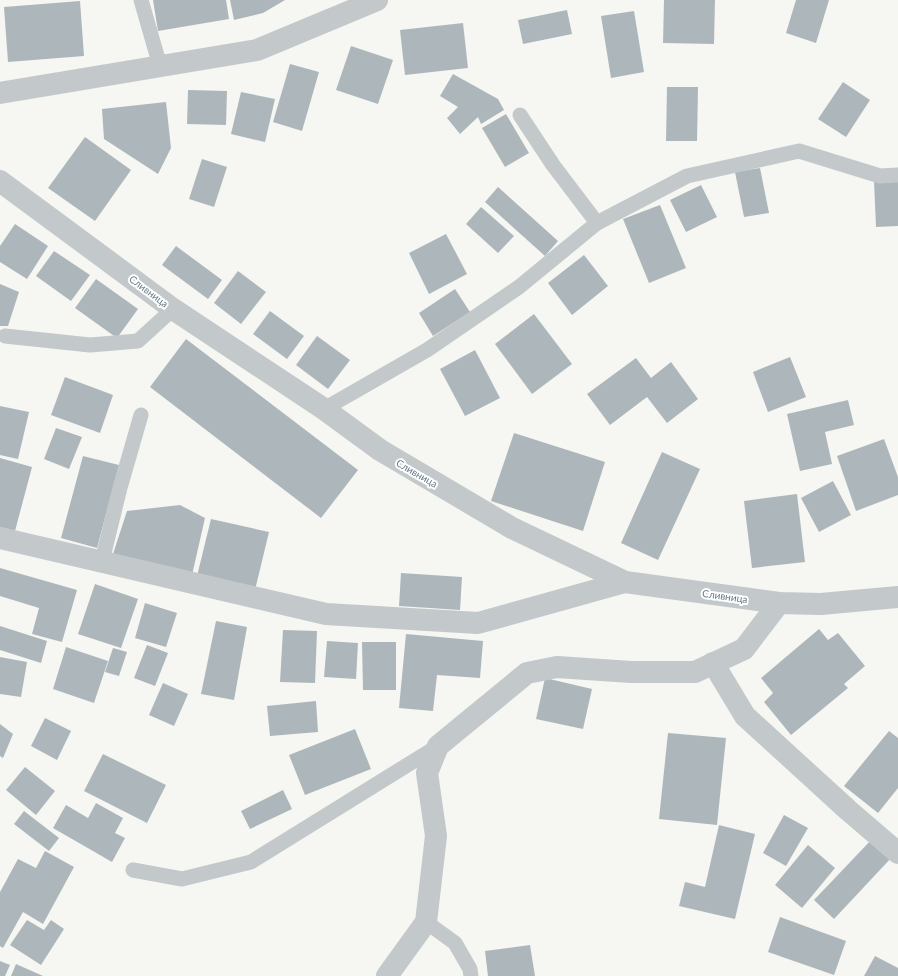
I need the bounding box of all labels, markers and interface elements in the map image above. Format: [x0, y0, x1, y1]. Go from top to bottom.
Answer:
street label: Сливница [127, 272, 171, 310]
street label: Сливница [394, 456, 440, 490]
street label: Сливница [702, 587, 748, 605]

